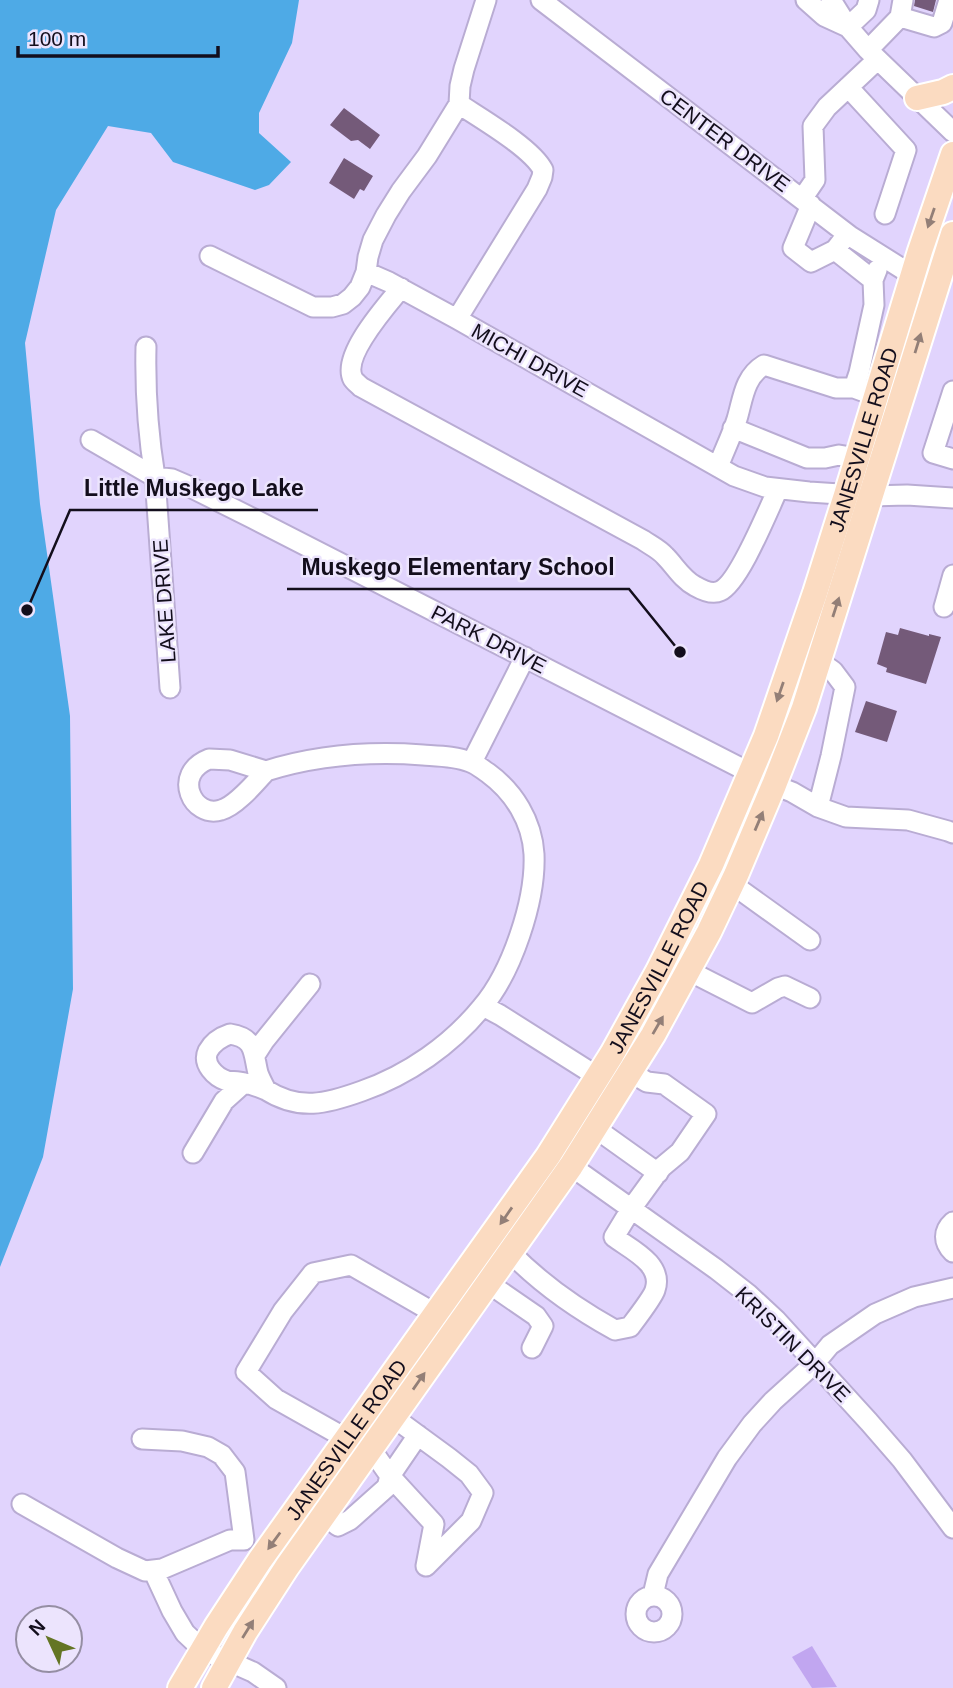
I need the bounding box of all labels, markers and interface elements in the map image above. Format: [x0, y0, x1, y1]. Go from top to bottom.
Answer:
scale bar [18, 14, 217, 58]
text: 100 m [28, 27, 86, 50]
street label: CENTER DRIVE [656, 84, 794, 196]
one-way arrow [925, 208, 936, 229]
street label: MICHI DRIVE [468, 319, 592, 401]
one-way arrow [913, 332, 923, 353]
street label: JANESVILLE ROAD [824, 345, 902, 535]
callout: Little Muskego Lake [70, 466, 318, 510]
text: Little Muskego Lake [84, 475, 304, 501]
street label: LAKE DRIVE [148, 538, 180, 664]
callout: Muskego Elementary School [287, 545, 629, 589]
text: Muskego Elementary School [301, 554, 615, 580]
one-way arrow [831, 596, 842, 617]
street label: PARK DRIVE [428, 600, 550, 678]
one-way arrow [774, 682, 785, 703]
one-way arrow [753, 811, 765, 831]
street label: JANESVILLE ROAD [603, 877, 713, 1057]
one-way arrow [652, 1015, 664, 1034]
one-way arrow [499, 1207, 513, 1225]
street label: KRISTIN DRIVE [731, 1282, 855, 1406]
street label: JANESVILLE ROAD [281, 1355, 411, 1524]
one-way arrow [412, 1372, 426, 1390]
one-way arrow [267, 1532, 281, 1550]
north arrow [14, 1604, 84, 1674]
text: N [25, 1615, 49, 1640]
one-way arrow [241, 1619, 254, 1638]

